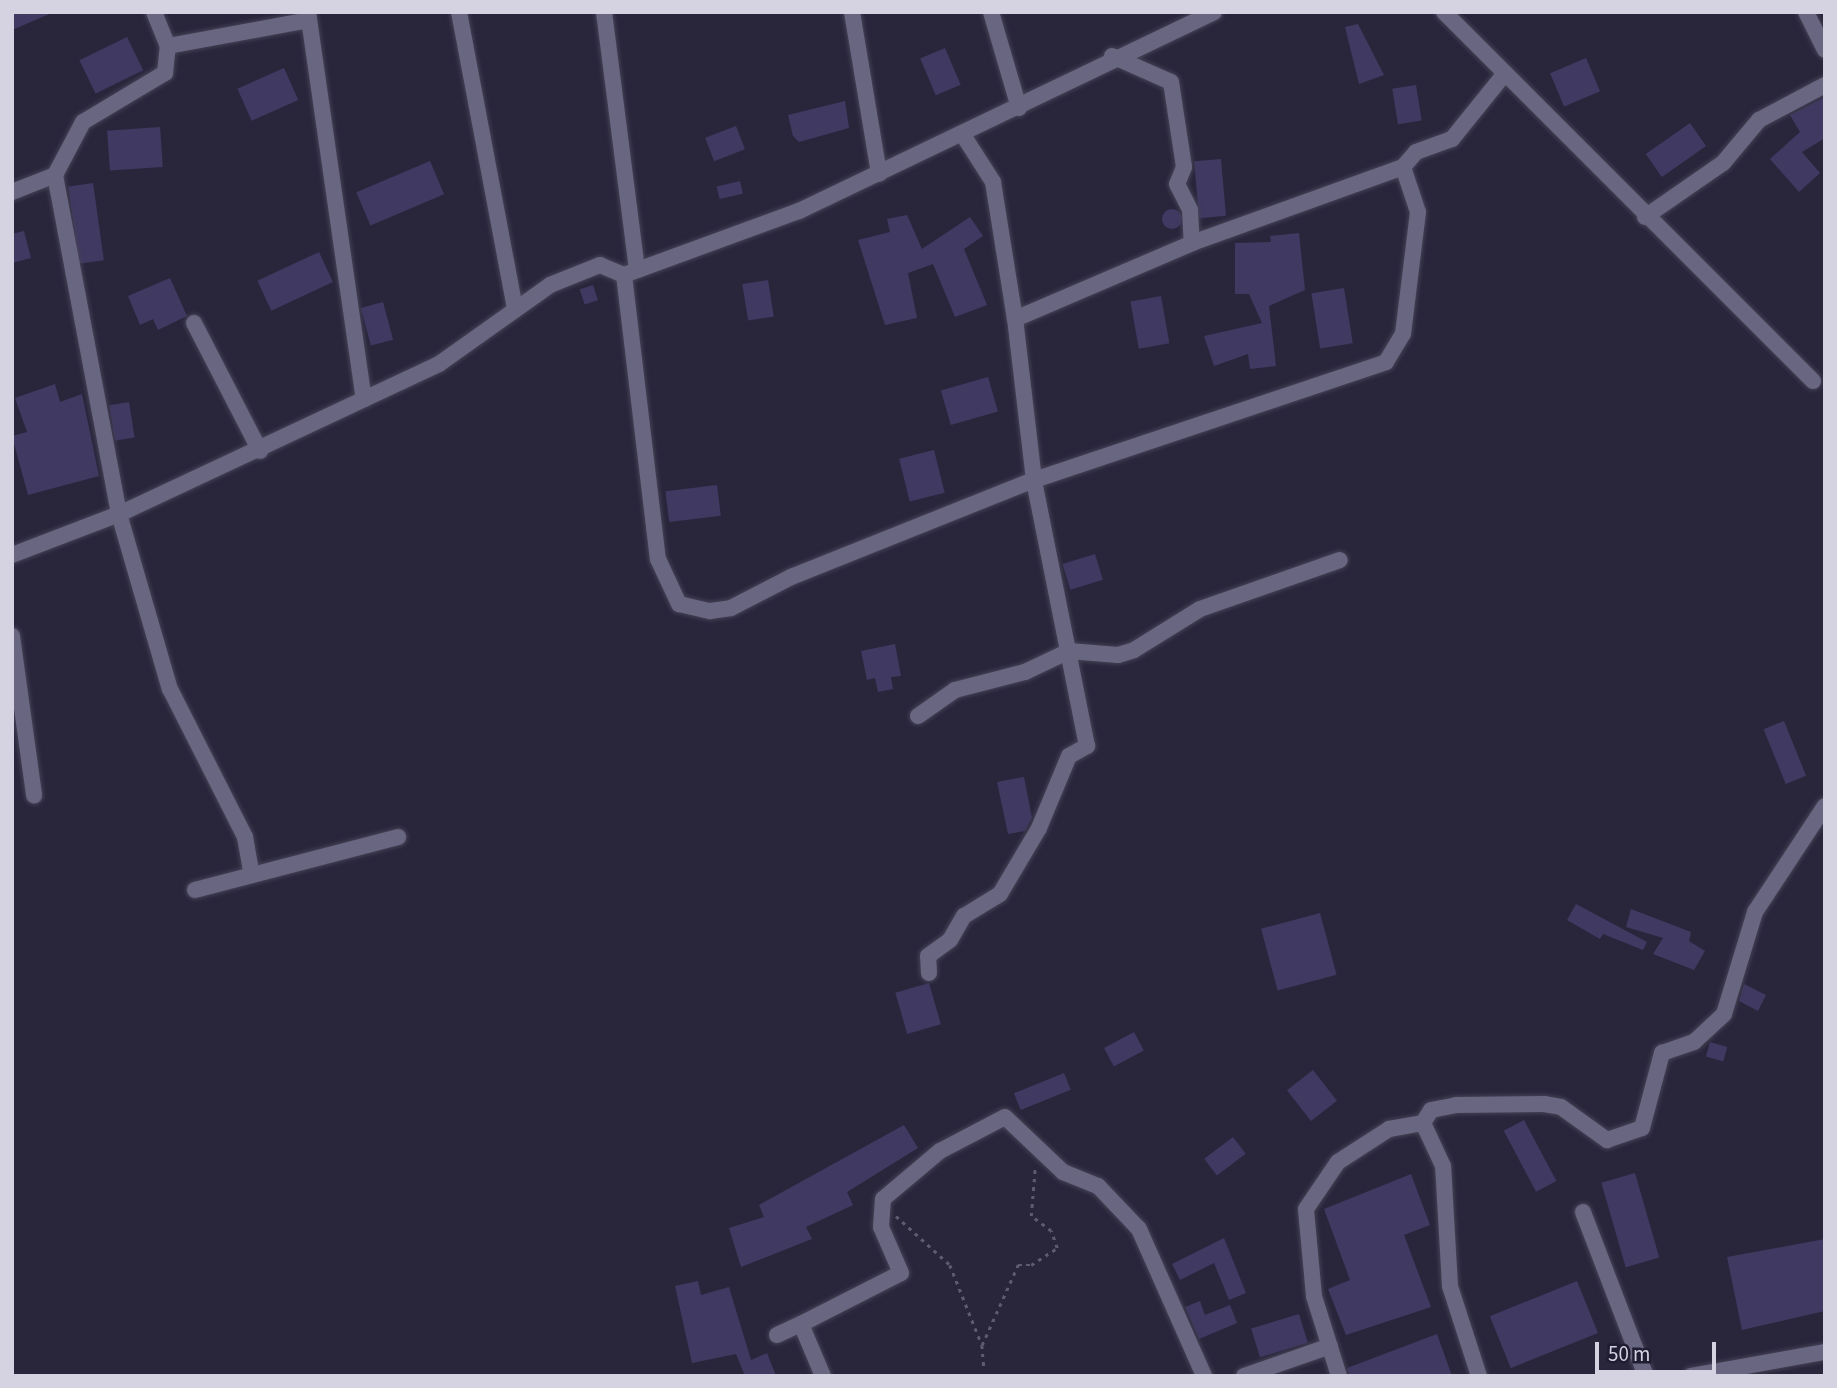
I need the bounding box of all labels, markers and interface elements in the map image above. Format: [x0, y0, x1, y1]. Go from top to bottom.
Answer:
scale bar [1599, 1328, 1720, 1372]
text: 50 m [1608, 1339, 1650, 1369]

